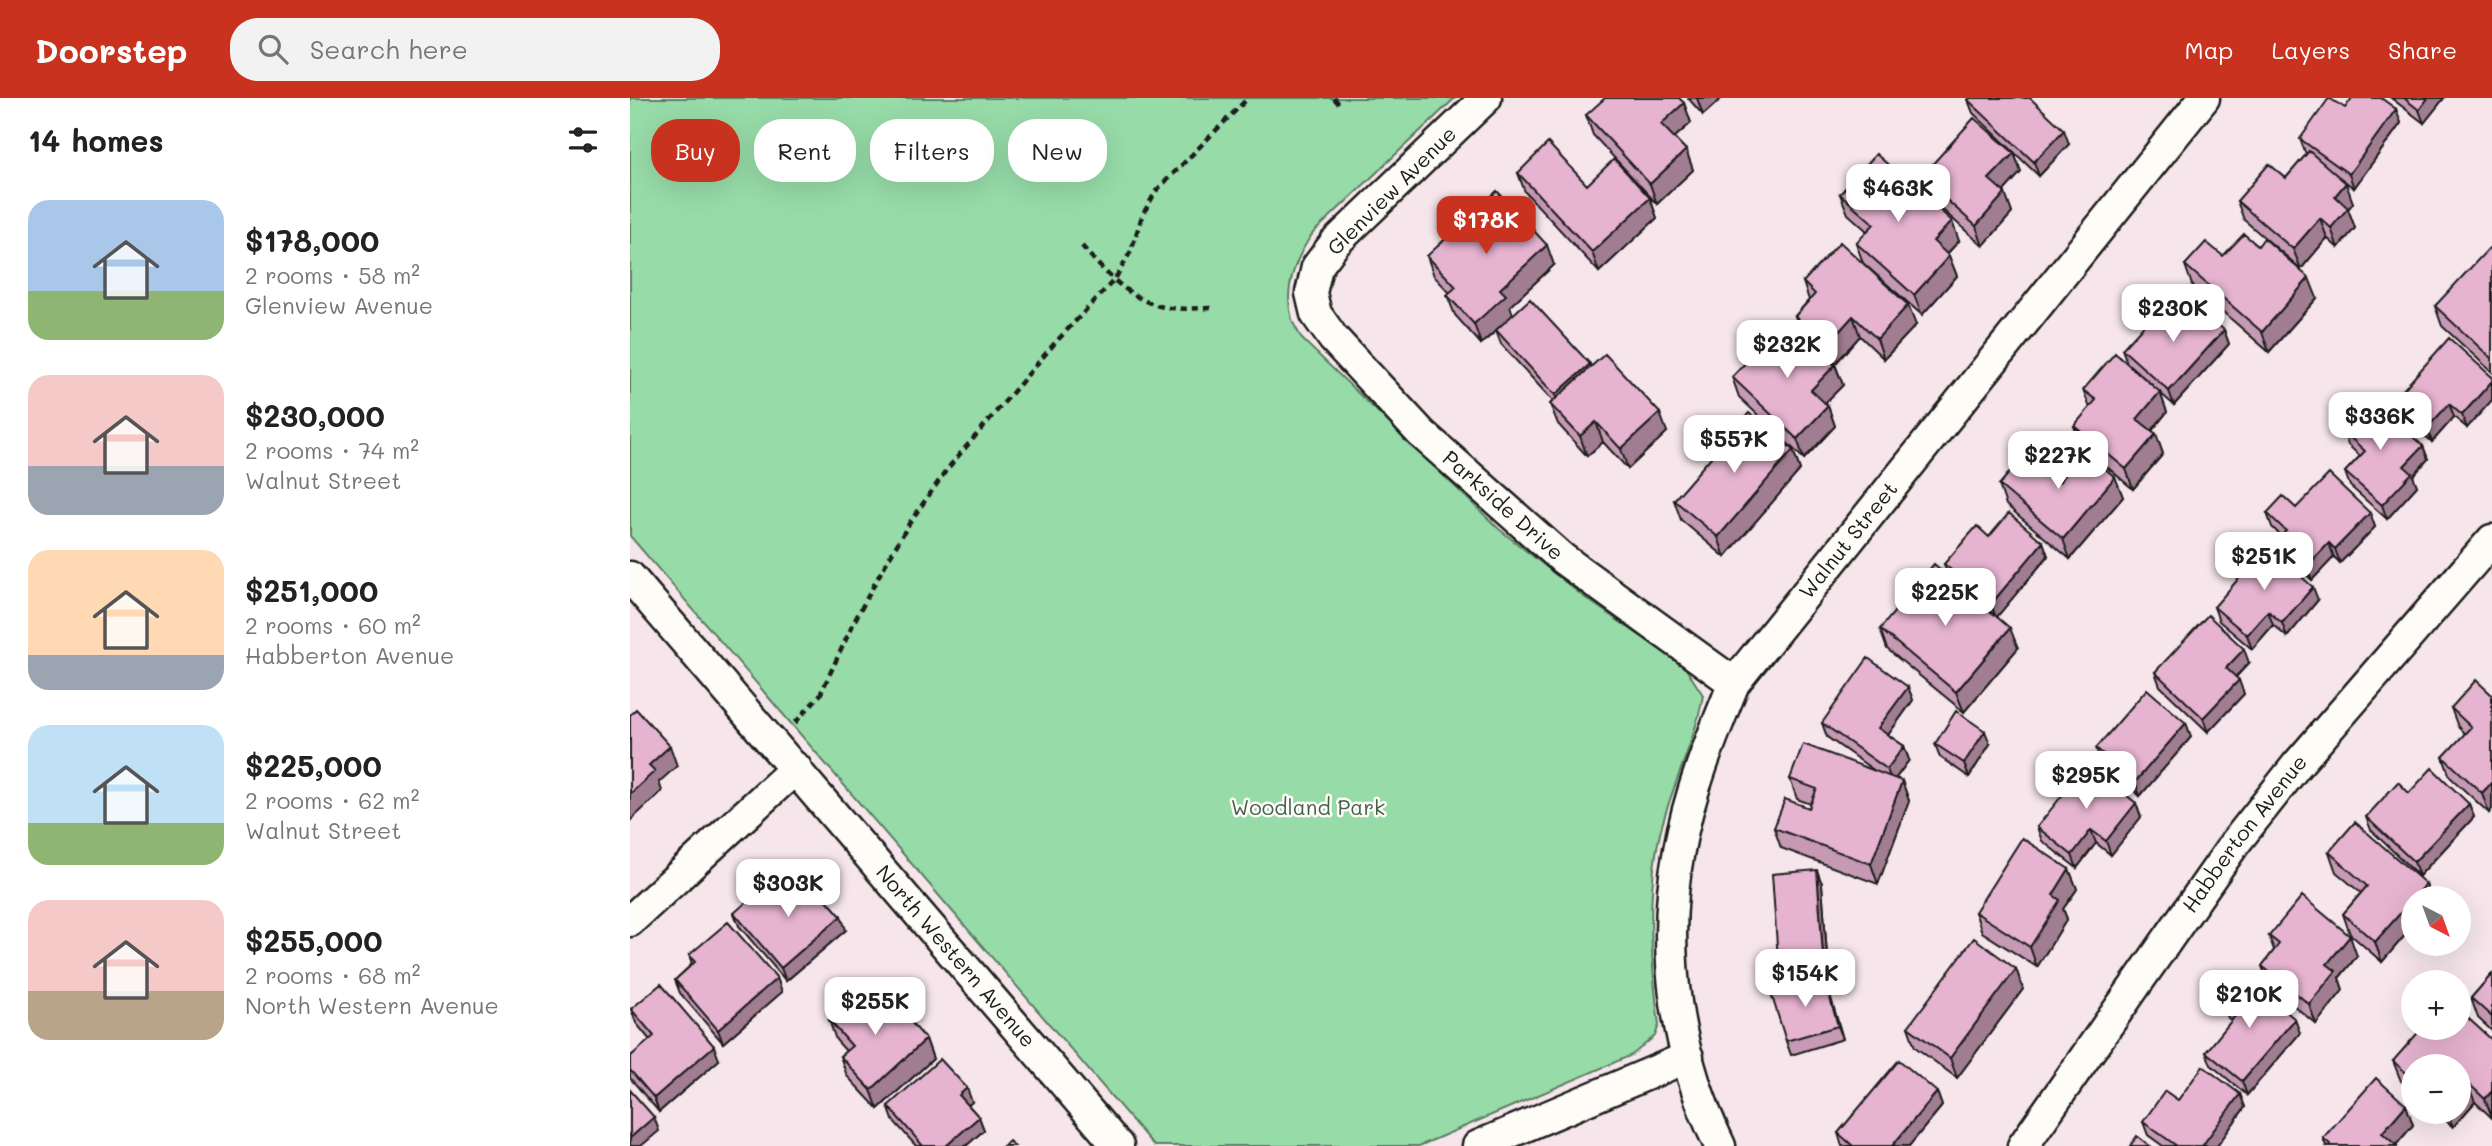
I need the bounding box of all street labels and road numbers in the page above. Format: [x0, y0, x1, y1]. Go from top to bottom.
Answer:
street label: Glenview Avenue [1321, 120, 1461, 260]
street label: Parkside Drive [1438, 444, 1570, 565]
street label: Walnut Street [1792, 475, 1903, 604]
street label: Habberton Avenue [2175, 748, 2312, 917]
street label: North Western Avenue [871, 859, 1042, 1052]

